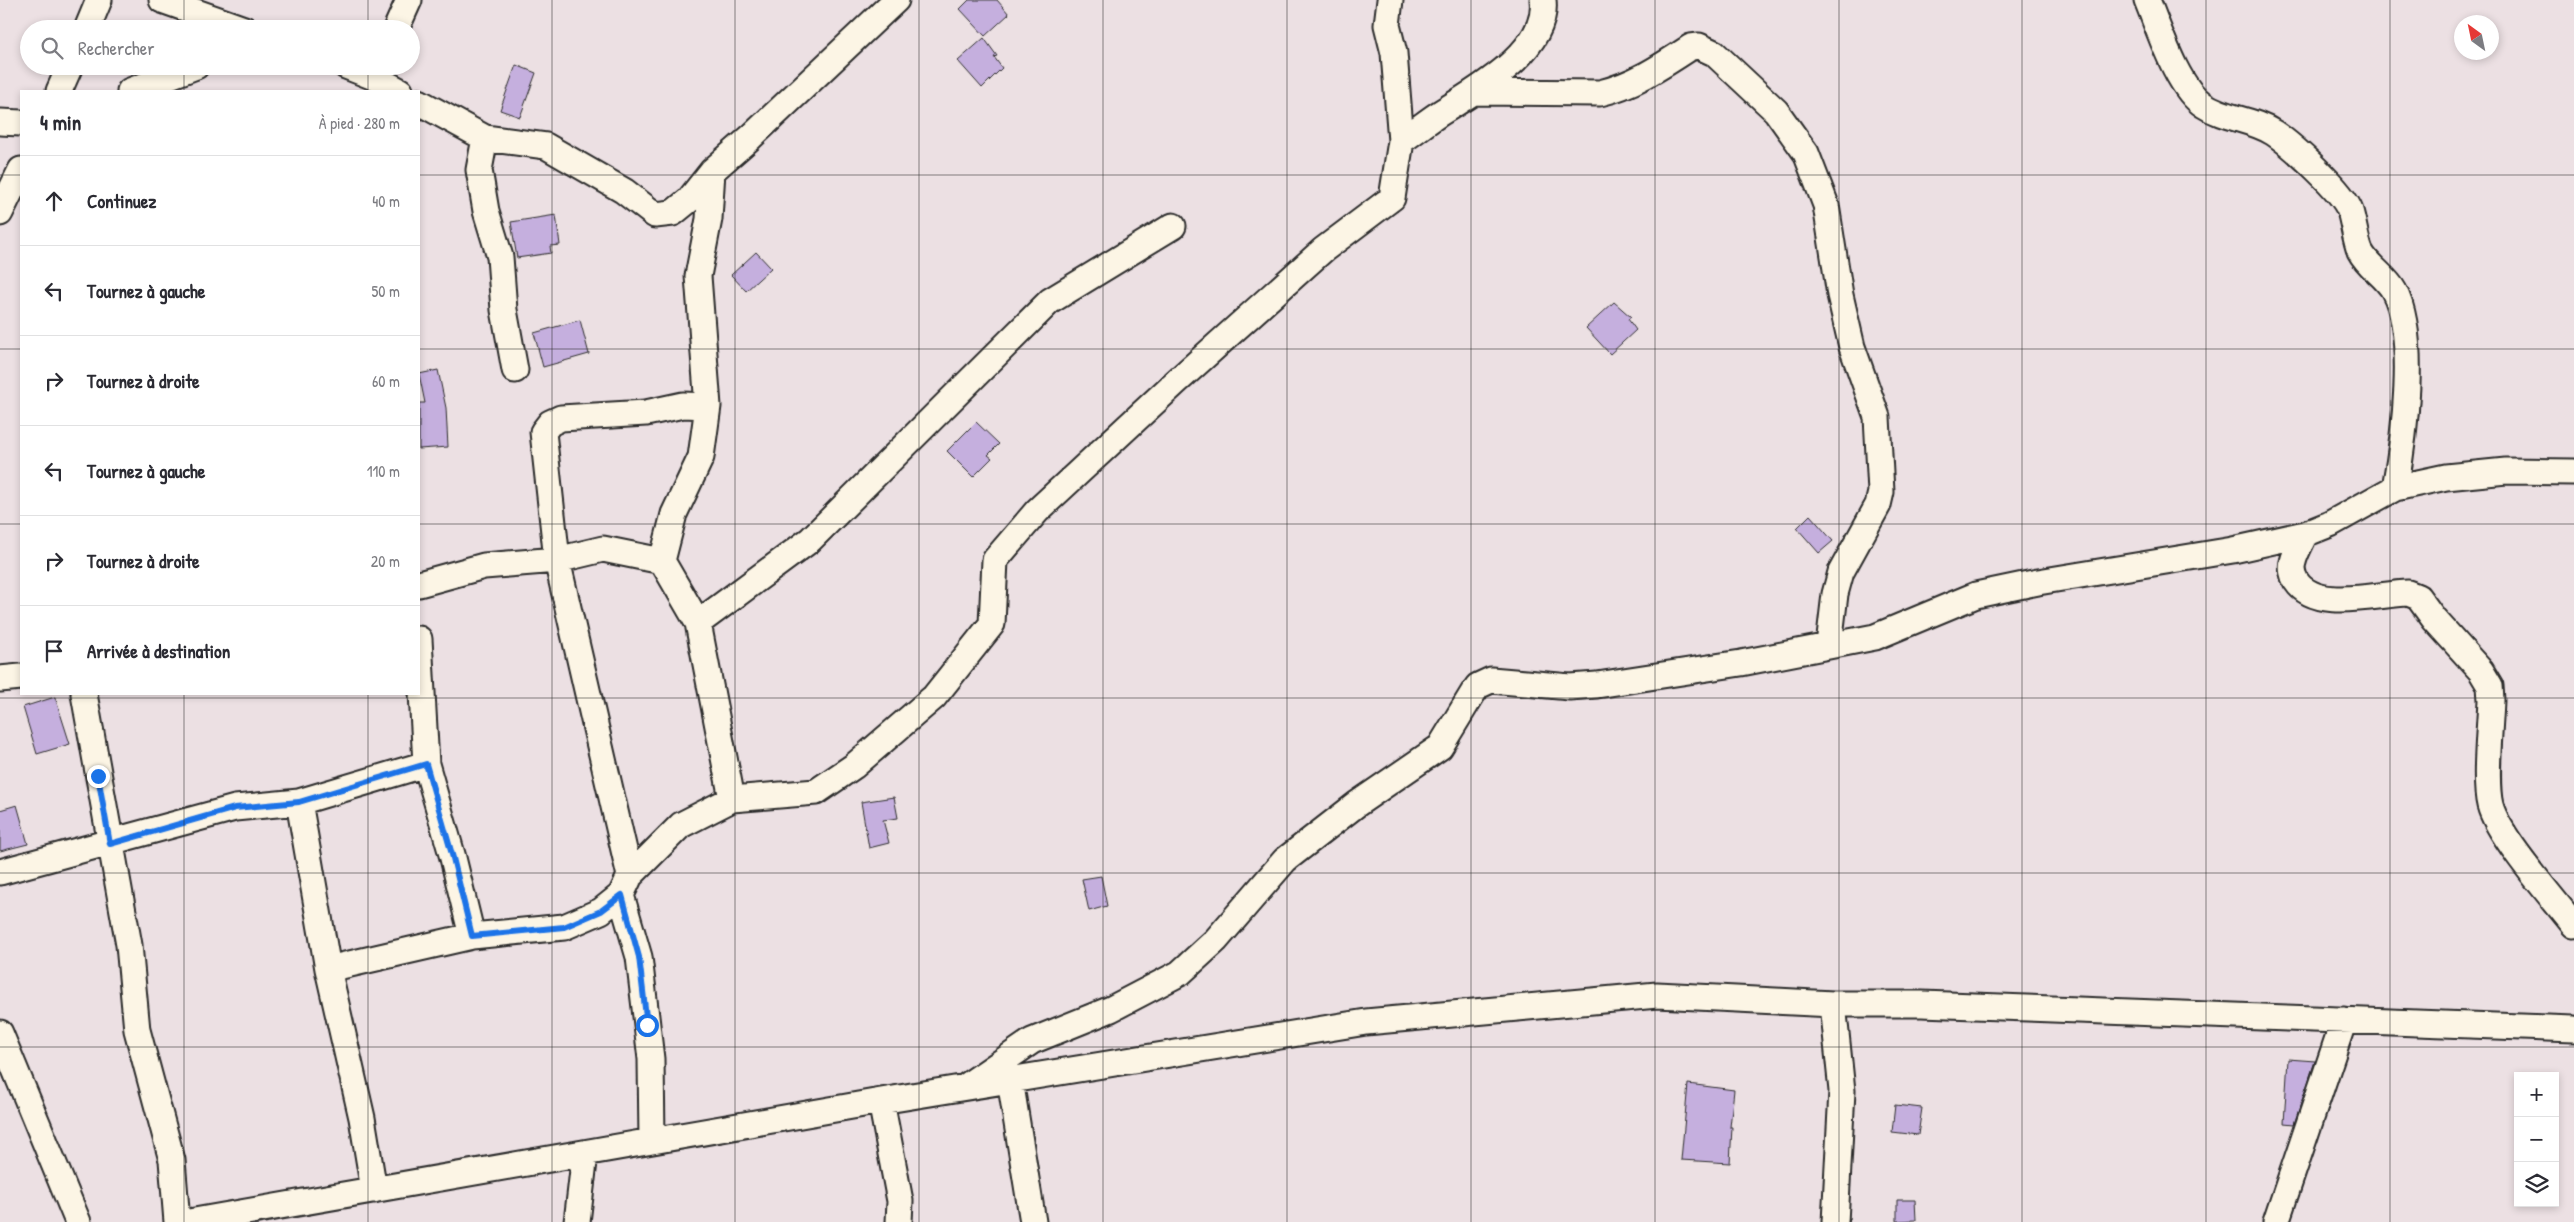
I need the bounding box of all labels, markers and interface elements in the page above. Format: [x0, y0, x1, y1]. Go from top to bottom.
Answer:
north arrow [2454, 15, 2499, 60]
search box [20, 20, 420, 75]
icon: search [38, 34, 66, 62]
text: Rechercher [78, 35, 155, 61]
text: 4 min [40, 108, 81, 137]
text: À pied · 280 m [319, 112, 400, 134]
icon: ahead [40, 187, 68, 215]
text: Continuez [87, 188, 156, 214]
text: 40 m [372, 190, 400, 212]
icon: left [40, 277, 68, 305]
text: Tournez à gauche [87, 278, 205, 304]
text: 50 m [372, 280, 400, 302]
icon: right [40, 367, 68, 395]
text: Tournez à droite [87, 368, 200, 394]
text: 60 m [372, 370, 400, 392]
icon: left [40, 457, 68, 485]
text: Tournez à gauche [87, 458, 205, 484]
text: 110 m [367, 460, 400, 482]
icon: right [40, 547, 68, 575]
text: Tournez à droite [87, 548, 200, 574]
text: 20 m [371, 550, 400, 572]
icon: arrive [40, 637, 68, 665]
text: Arrivée à destination [87, 638, 230, 664]
route end [87, 765, 110, 788]
route start [636, 1014, 659, 1037]
map controls [2514, 1072, 2559, 1207]
button: + [2514, 1072, 2559, 1117]
button: − [2514, 1117, 2559, 1162]
button: layers [2514, 1162, 2559, 1207]

